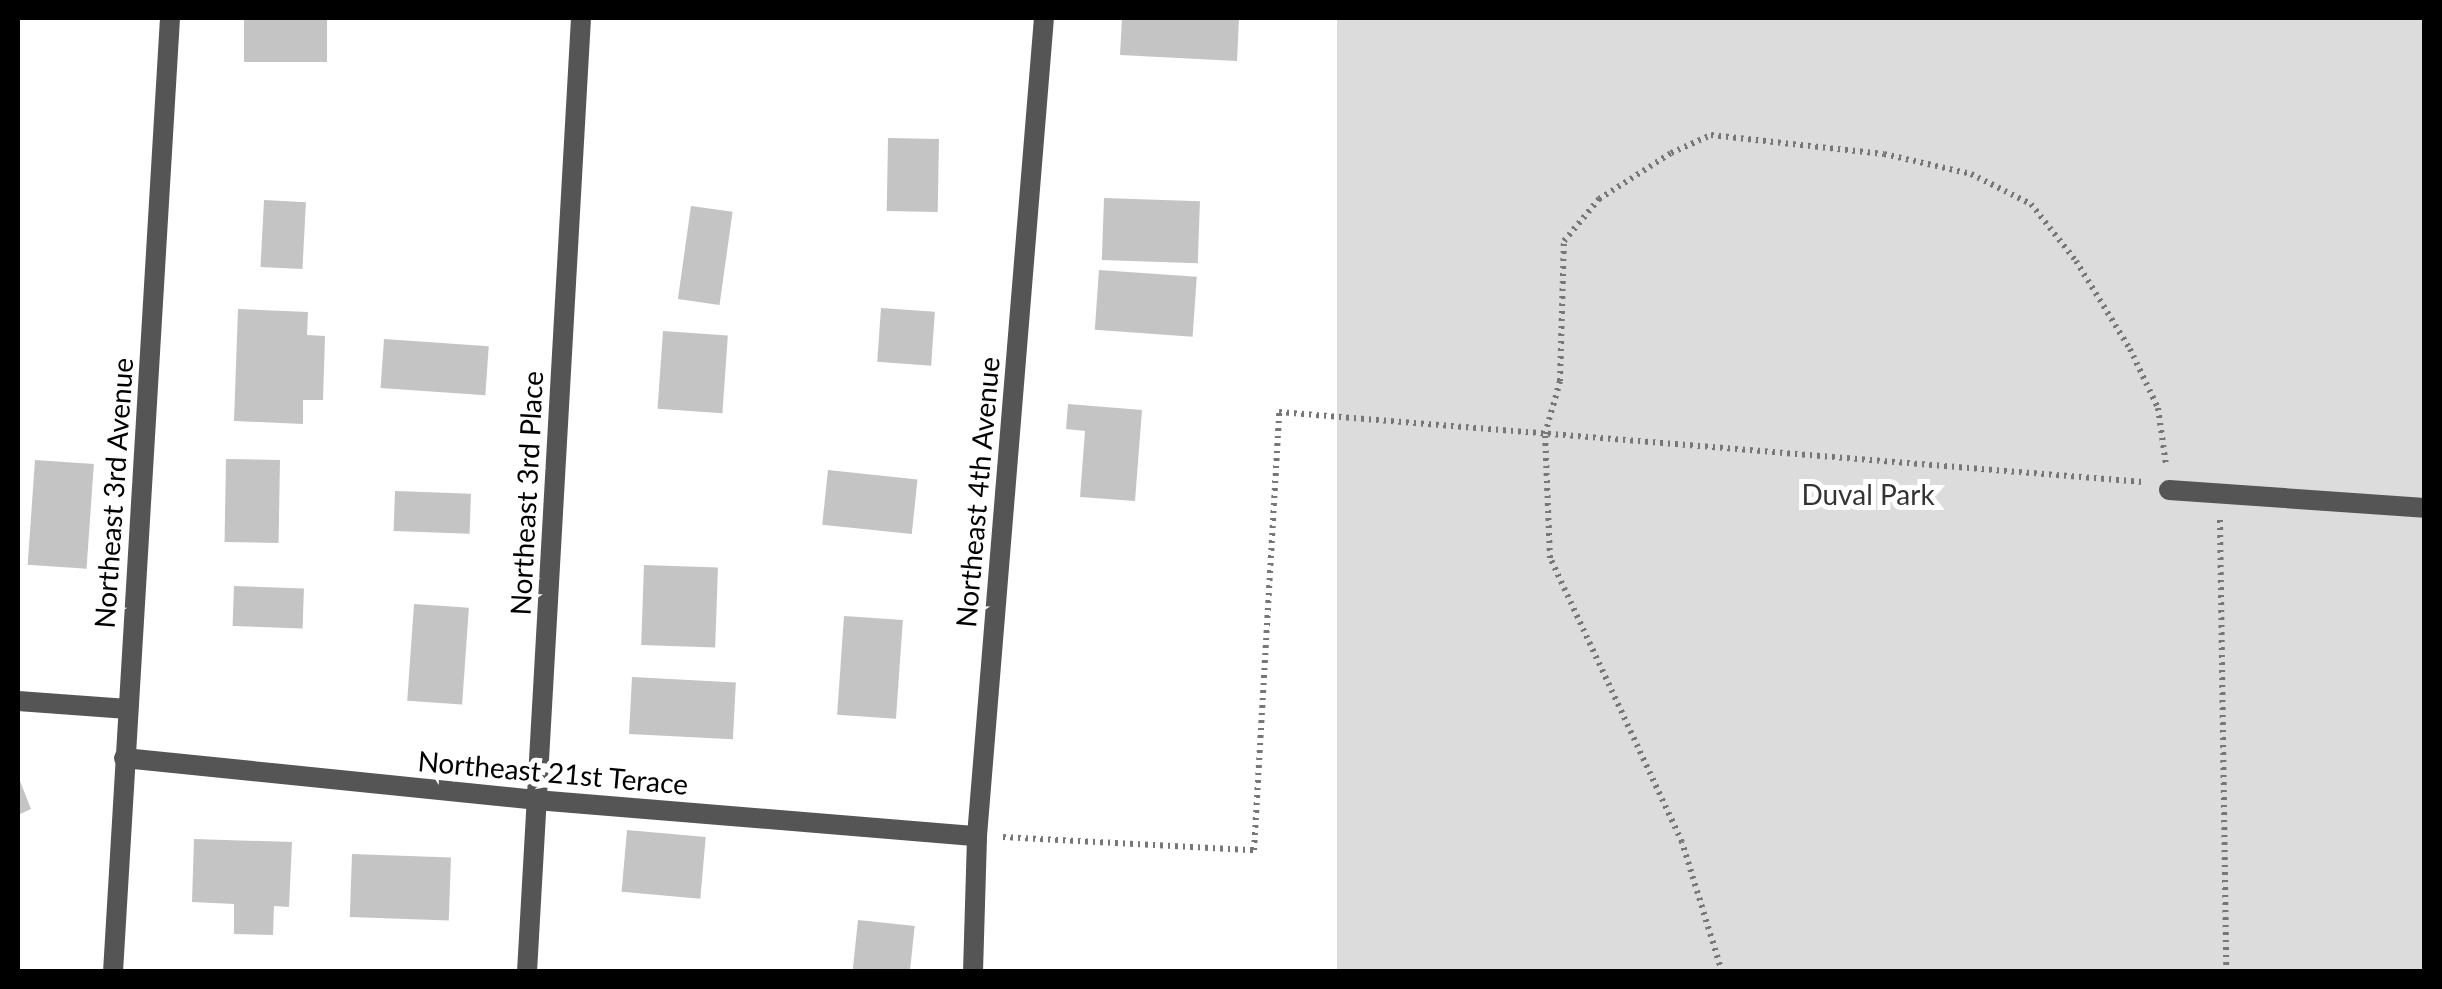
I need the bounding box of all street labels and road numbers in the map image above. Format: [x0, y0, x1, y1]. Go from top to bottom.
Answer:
street label: Northeast 4th Avenue [948, 355, 1006, 629]
street label: Northeast 3rd Avenue [87, 356, 139, 630]
street label: Northeast 3rd Place [503, 370, 549, 616]
street label: Northeast 21st Terace [416, 743, 690, 801]

